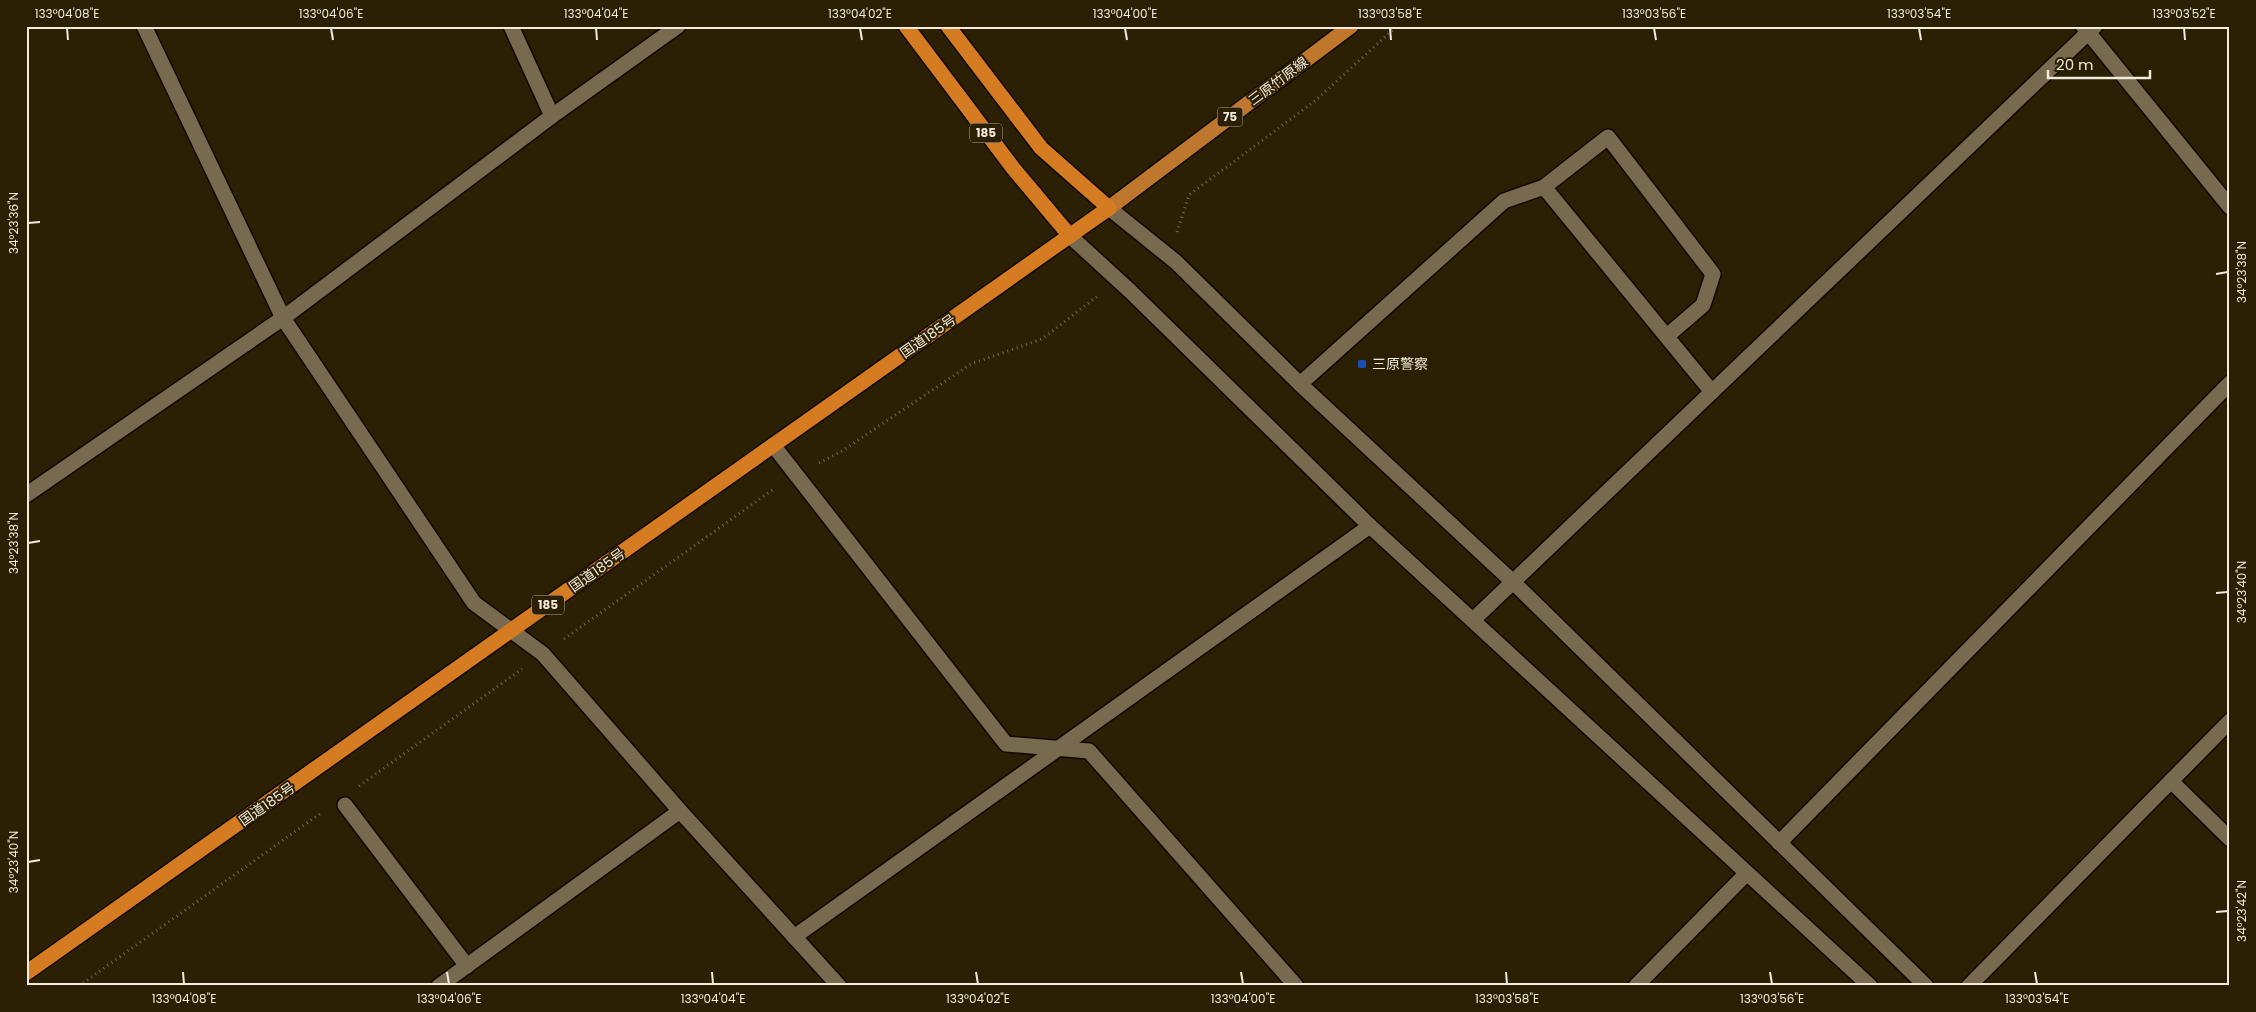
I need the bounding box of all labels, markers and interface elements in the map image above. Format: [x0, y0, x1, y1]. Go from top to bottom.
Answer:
text: 133°04'08"E [35, 5, 99, 22]
text: 133°04'06"E [299, 5, 363, 22]
text: 133°04'04"E [564, 5, 628, 22]
text: 133°04'02"E [828, 5, 892, 22]
text: 133°04'00"E [1093, 5, 1157, 22]
text: 133°03'58"E [1358, 5, 1422, 22]
text: 133°03'56"E [1622, 5, 1686, 22]
text: 133°03'54"E [1887, 5, 1951, 22]
text: 133°03'52"E [2152, 5, 2216, 22]
scale bar [2048, 48, 2151, 80]
street label: 三原竹原線 [1244, 52, 1312, 110]
text: 20 m [2056, 54, 2094, 75]
road number: 75 [1218, 108, 1242, 126]
road number: 185 [970, 124, 1002, 142]
text: 34°23'36"N [5, 192, 22, 254]
text: 34°23'38"N [2233, 241, 2250, 303]
street label: 国道185号 [896, 309, 960, 363]
place label: 三原警察 [1372, 354, 1428, 374]
marker: 三原警察 [1356, 358, 1368, 370]
text: 34°23'38"N [5, 512, 22, 574]
street label: 国道185号 [565, 543, 629, 597]
text: 34°23'40"N [2233, 561, 2250, 623]
road number: 185 [532, 596, 564, 614]
street label: 国道185号 [235, 777, 299, 831]
text: 34°23'40"N [5, 831, 22, 893]
text: 34°23'42"N [2233, 880, 2250, 942]
text: 133°04'08"E [152, 990, 216, 1007]
text: 133°04'06"E [417, 990, 481, 1007]
text: 133°04'04"E [681, 990, 745, 1007]
text: 133°04'02"E [946, 990, 1010, 1007]
text: 133°04'00"E [1211, 990, 1275, 1007]
text: 133°03'58"E [1475, 990, 1539, 1007]
text: 133°03'56"E [1740, 990, 1804, 1007]
text: 133°03'54"E [2005, 990, 2069, 1007]

